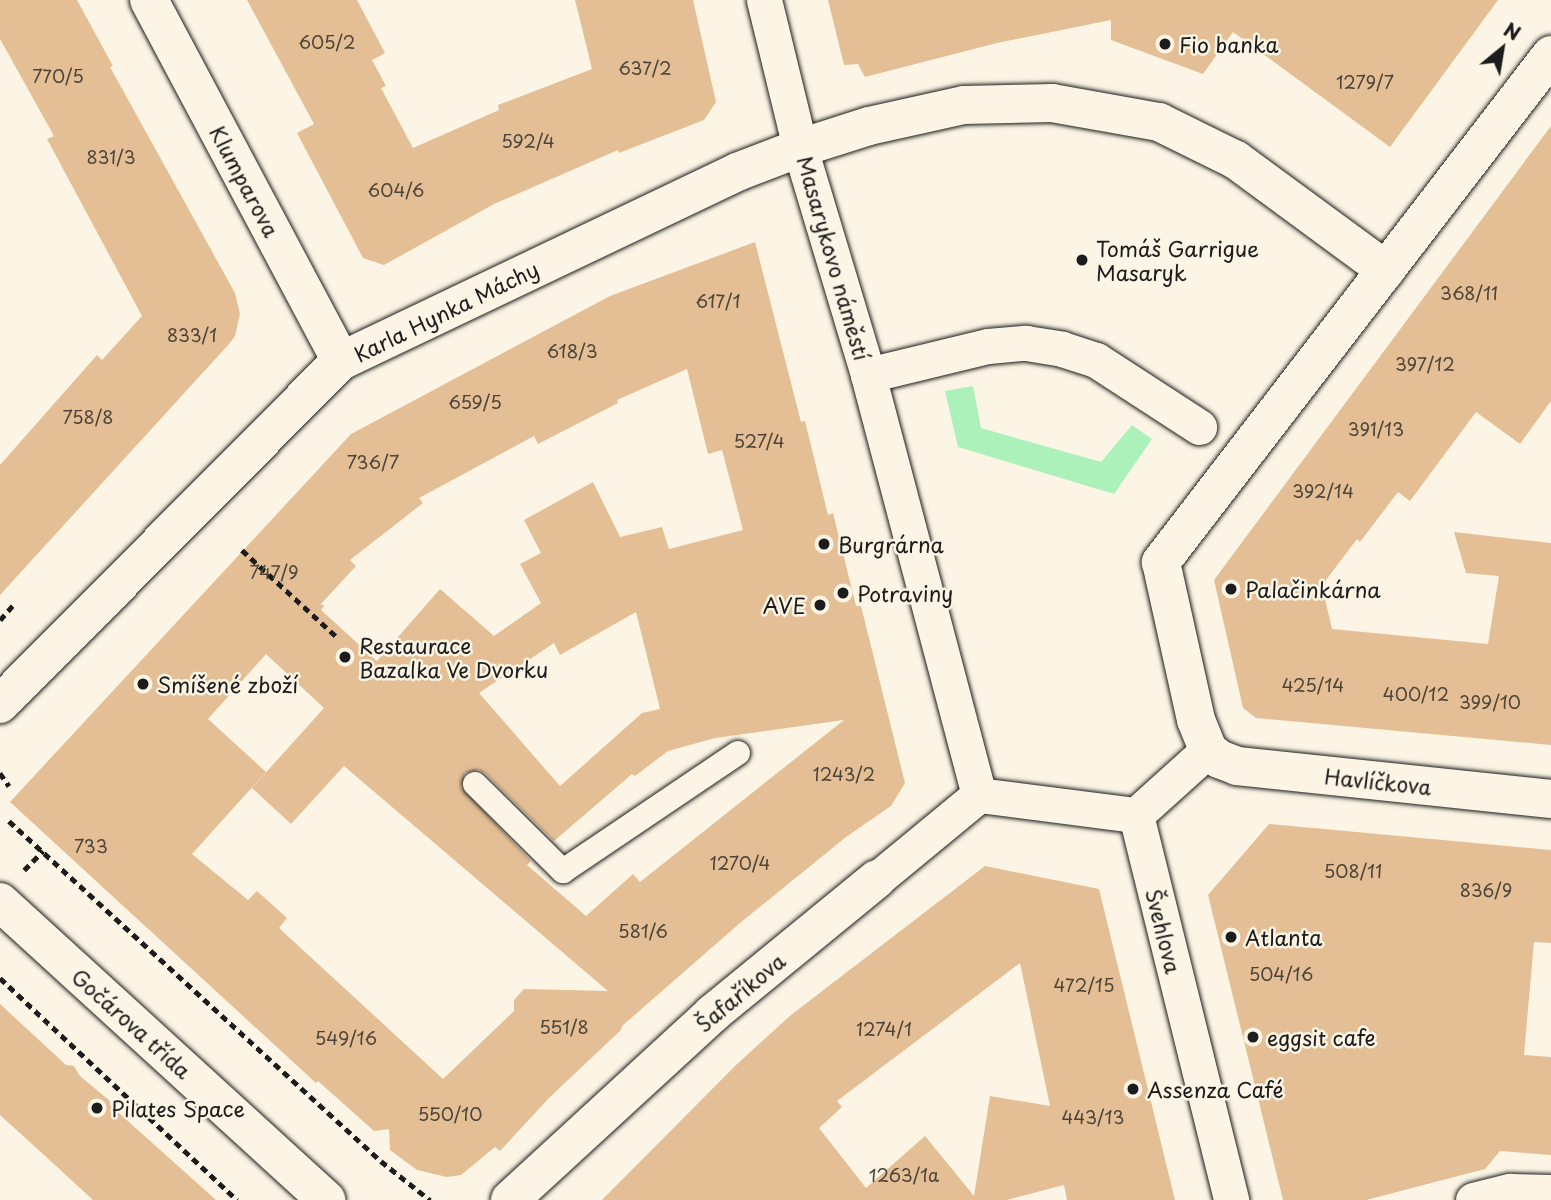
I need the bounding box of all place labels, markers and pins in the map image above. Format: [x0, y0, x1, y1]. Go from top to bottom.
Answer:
place label: Fio banka [1179, 31, 1278, 57]
marker: Fio banka [1157, 36, 1173, 52]
place label: Tomáš Garrigue Masaryk [1096, 235, 1258, 285]
marker: Tomáš Garrigue Masaryk [1074, 252, 1090, 268]
place label: Burgrárna [838, 531, 944, 557]
marker: Burgrárna [816, 536, 832, 552]
place label: Palačinkárna [1245, 576, 1381, 602]
place label: Potraviny [857, 580, 953, 606]
marker: Palačinkárna [1223, 581, 1239, 597]
marker: Potraviny [835, 585, 851, 601]
place label: AVE [763, 592, 806, 618]
marker: AVE [812, 597, 828, 613]
place label: Restaurace Bazalka Ve Dvorku [359, 632, 552, 682]
marker: Restaurace Bazalka Ve Dvorku [337, 649, 353, 665]
place label: Smíšené zboží [157, 671, 298, 697]
marker: Smíšené zboží [135, 676, 151, 692]
place label: Atlanta [1245, 924, 1322, 950]
marker: Atlanta [1223, 929, 1239, 945]
place label: eggsit cafe [1267, 1024, 1376, 1050]
marker: eggsit cafe [1245, 1029, 1261, 1045]
place label: Assenza Café [1147, 1076, 1284, 1102]
marker: Assenza Café [1125, 1081, 1141, 1097]
place label: Pilates Space [111, 1095, 245, 1121]
marker: Pilates Space [89, 1100, 105, 1116]

